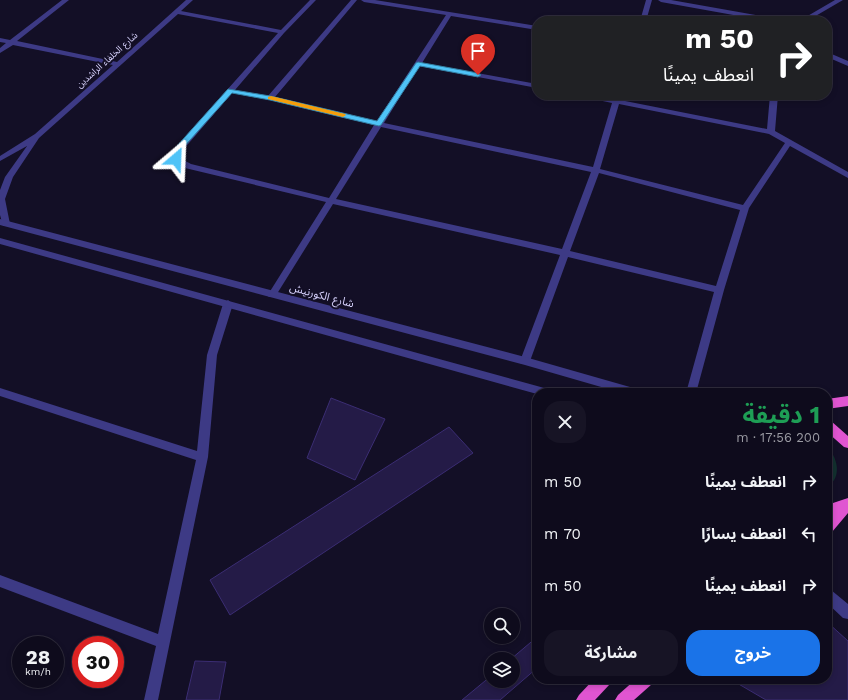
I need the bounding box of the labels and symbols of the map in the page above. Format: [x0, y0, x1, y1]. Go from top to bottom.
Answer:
street label: شارع الخلفاء الراشدين [75, 30, 141, 91]
pin [461, 34, 495, 75]
position arrow [155, 138, 197, 180]
street label: شارع الكورنيش [288, 281, 356, 311]
speed limit sign: 30 [72, 636, 124, 688]

